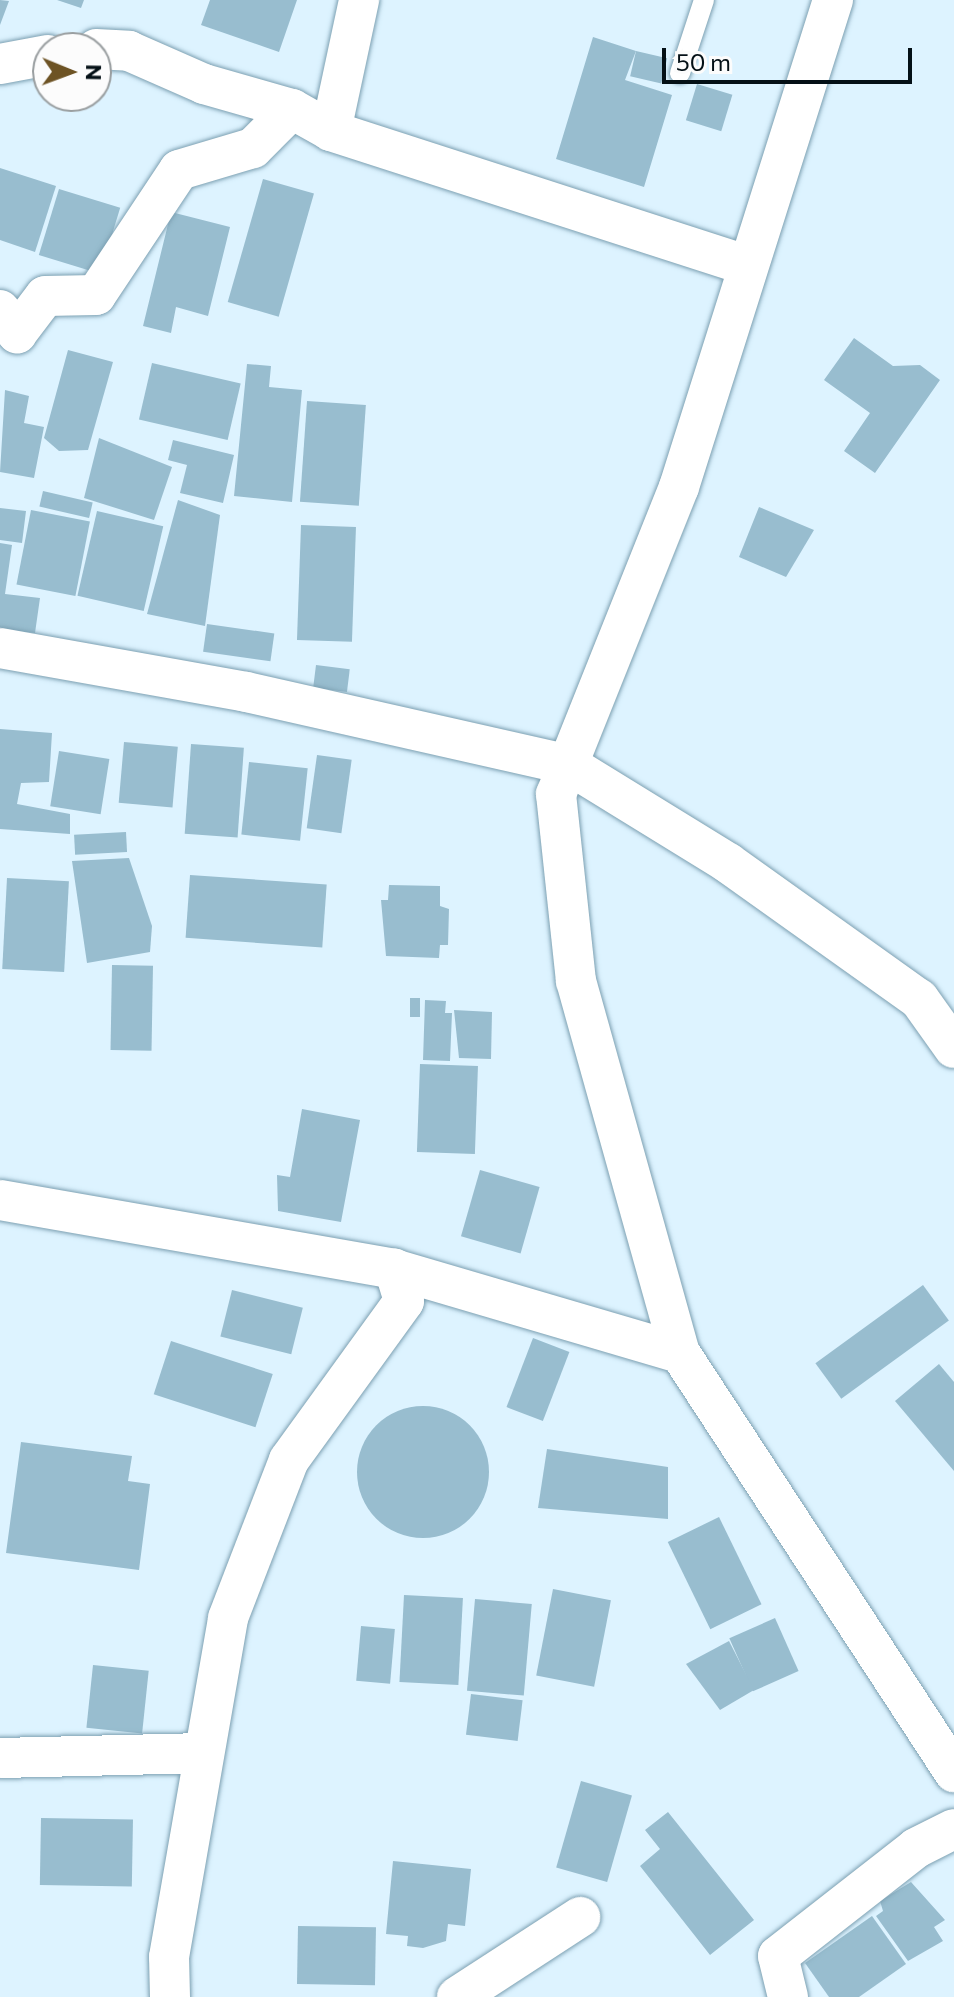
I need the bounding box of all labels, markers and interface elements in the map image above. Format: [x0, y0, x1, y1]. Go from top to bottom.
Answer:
north arrow [32, 32, 112, 112]
scale bar [666, 32, 916, 82]
text: 50 m [676, 47, 731, 76]
text: N [81, 64, 108, 81]

